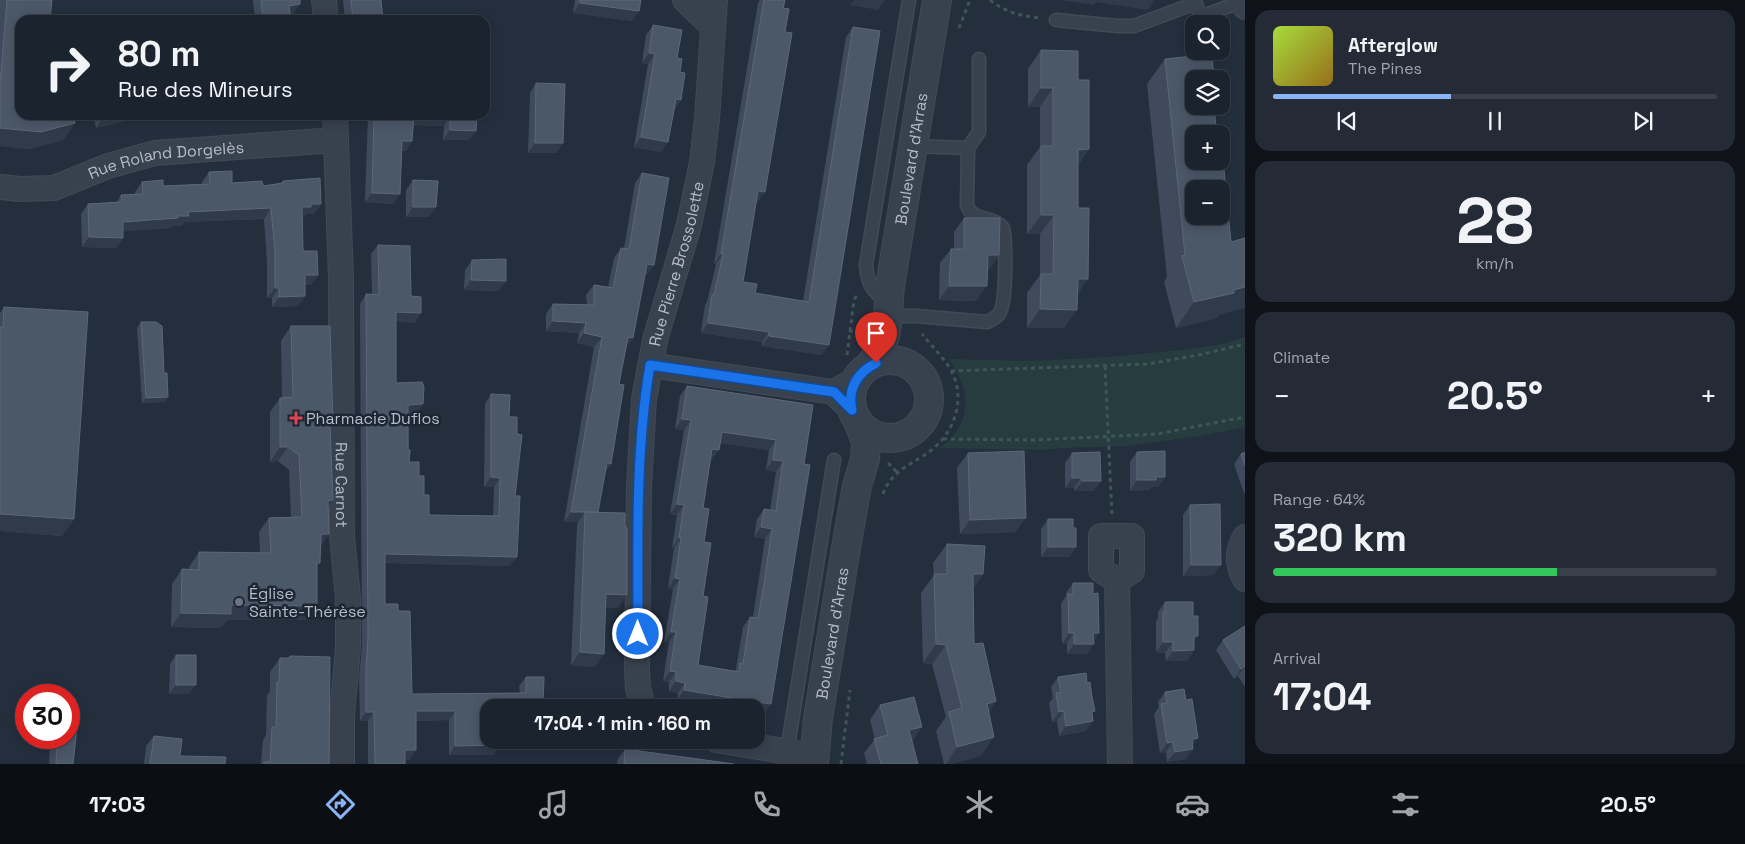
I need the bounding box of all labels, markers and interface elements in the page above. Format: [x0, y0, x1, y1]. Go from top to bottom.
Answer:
map controls [1185, 15, 1230, 225]
button: search [1185, 15, 1230, 60]
text: 80 m [118, 32, 200, 76]
text: Afterglow [1348, 33, 1438, 58]
icon: right [35, 35, 100, 100]
text: The Pines [1348, 58, 1422, 79]
button: layers [1185, 70, 1230, 115]
text: Rue des Mineurs [118, 75, 293, 103]
street label: Boulevard d'Arras [890, 91, 932, 226]
icon: previous [1333, 107, 1361, 135]
icon: pause [1481, 107, 1509, 135]
icon: next [1629, 107, 1657, 135]
button: + [1185, 125, 1230, 170]
street label: Rue Roland Dorgelès [85, 136, 245, 184]
street label: Rue Pierre Brossolette [644, 179, 708, 348]
text: 28 [1456, 179, 1534, 262]
button: − [1185, 180, 1230, 225]
text: km/h [1476, 253, 1514, 274]
pin [855, 312, 897, 363]
icon: arrive [862, 319, 890, 347]
text: Climate [1273, 347, 1330, 368]
text: 20.5° [1447, 372, 1543, 420]
text: − [1273, 378, 1290, 414]
text: + [1700, 378, 1717, 414]
place label: Pharmacie Duflos [306, 408, 440, 429]
marker: Pharmacie Duflos [290, 412, 302, 424]
street label: Rue Carnot [331, 442, 352, 528]
text: Range · 64% [1273, 489, 1365, 510]
text: 320 km [1273, 514, 1407, 562]
street label: Boulevard d'Arras [811, 566, 853, 701]
place label: Église Sainte-Thérèse [249, 583, 366, 622]
marker: Église Sainte-Thérèse [233, 596, 245, 608]
position arrow [611, 607, 663, 659]
text: Arrival [1273, 648, 1321, 669]
text: 17:04 [1273, 673, 1371, 721]
speed limit sign: 30 [15, 684, 80, 749]
text: 17:04 · 1 min · 160 m [534, 711, 711, 736]
icon: directions [323, 787, 358, 822]
icon: music [536, 787, 571, 822]
icon: phone [749, 787, 784, 822]
icon: climate [962, 787, 997, 822]
icon: car [1175, 787, 1210, 822]
icon: filters [1388, 787, 1423, 822]
text: 17:03 [89, 790, 145, 818]
text: 20.5° [1601, 790, 1656, 818]

